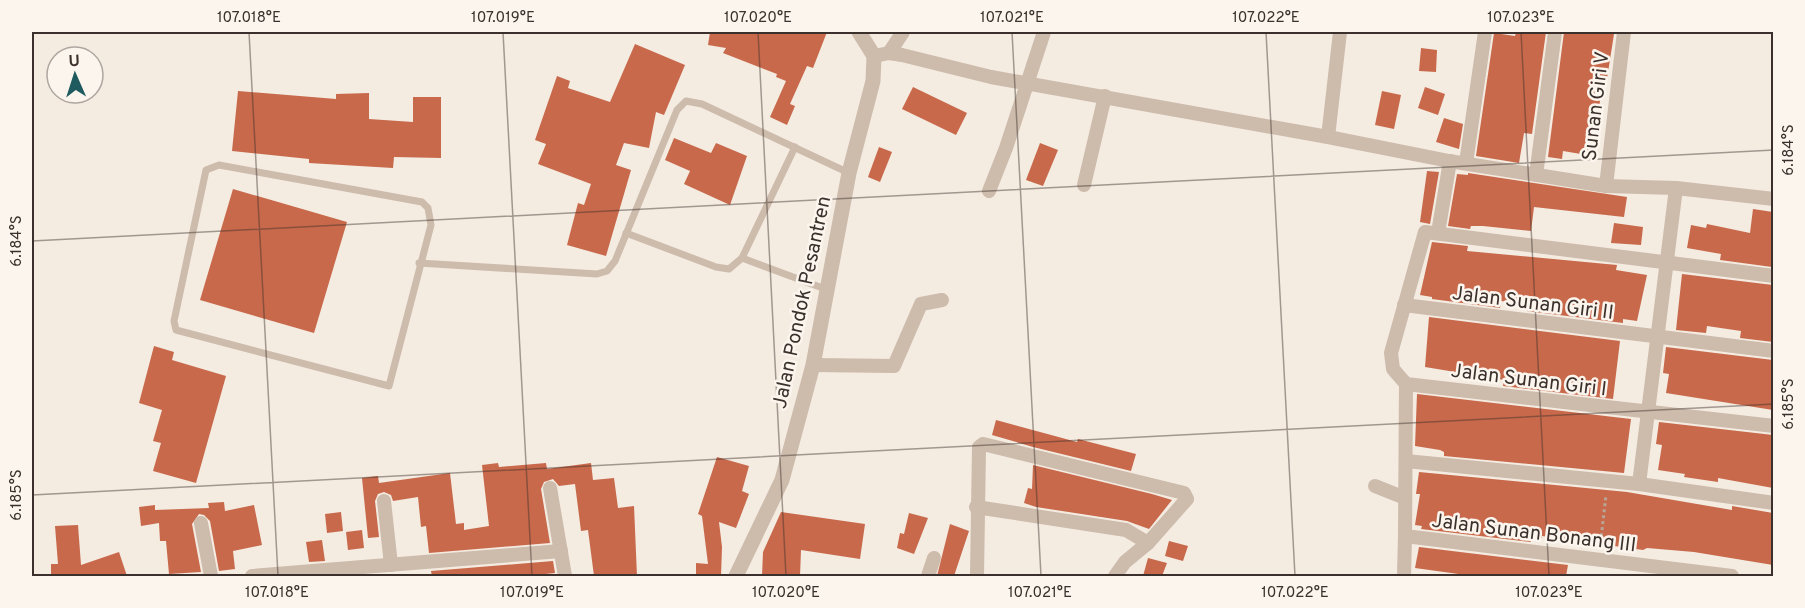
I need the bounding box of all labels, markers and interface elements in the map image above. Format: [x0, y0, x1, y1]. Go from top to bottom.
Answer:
text: 107.018°E [217, 9, 281, 28]
text: 107.019°E [471, 9, 535, 28]
text: 107.020°E [724, 9, 792, 28]
text: 107.021°E [980, 9, 1044, 28]
text: 107.022°E [1232, 9, 1300, 28]
text: 107.023°E [1487, 9, 1555, 28]
north arrow [45, 45, 105, 105]
street label: Sunan Giri V [1577, 50, 1617, 162]
text: U [68, 52, 81, 72]
text: 6.184°S [1780, 124, 1799, 176]
street label: Jalan Pondok Pesantren [768, 194, 838, 411]
text: 6.184°S [8, 215, 27, 267]
street label: Jalan Sunan Giri II [1451, 281, 1615, 327]
street label: Jalan Sunan Giri I [1449, 359, 1608, 403]
text: 6.185°S [1780, 378, 1799, 430]
text: 6.185°S [8, 469, 27, 521]
street label: Jalan Sunan Bonang III [1430, 509, 1637, 559]
text: 107.018°E [245, 584, 309, 603]
text: 107.019°E [500, 584, 564, 603]
text: 107.020°E [752, 584, 820, 603]
text: 107.021°E [1008, 584, 1072, 603]
text: 107.022°E [1261, 584, 1329, 603]
text: 107.023°E [1515, 584, 1583, 603]

